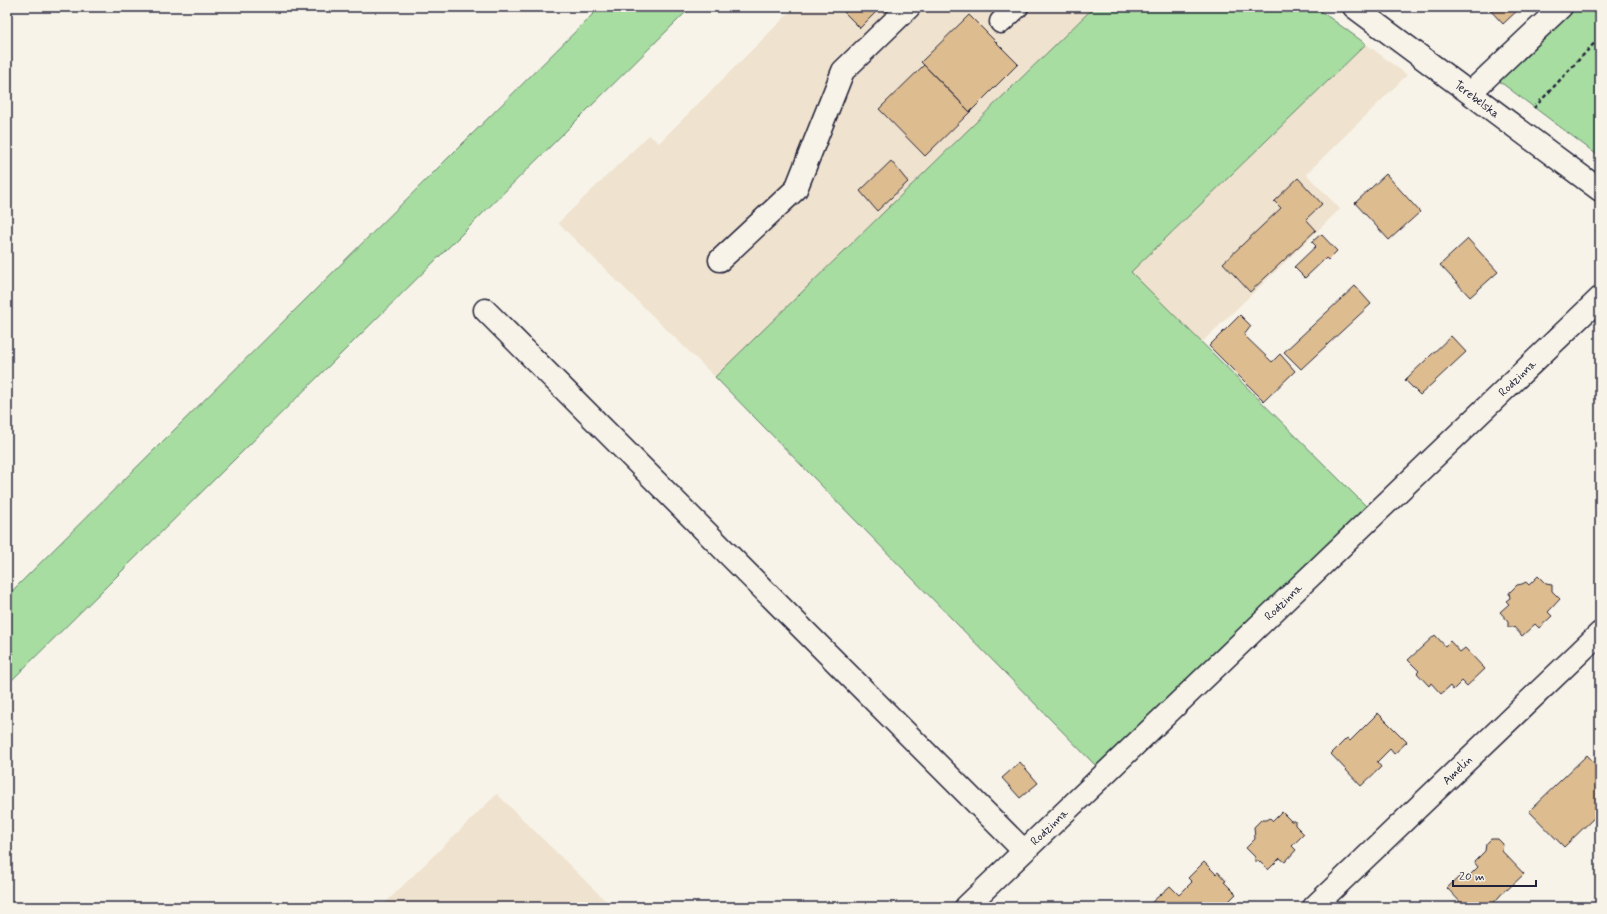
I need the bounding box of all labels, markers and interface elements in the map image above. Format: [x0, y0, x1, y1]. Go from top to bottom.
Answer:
street label: Terebelska [1450, 77, 1502, 122]
street label: Rodzinna [1495, 356, 1541, 401]
street label: Rodzinna [1261, 580, 1307, 625]
street label: Amelin [1439, 753, 1476, 789]
street label: Rodzinna [1027, 805, 1073, 850]
scale bar [1453, 862, 1536, 888]
text: 20 m [1459, 869, 1485, 885]

